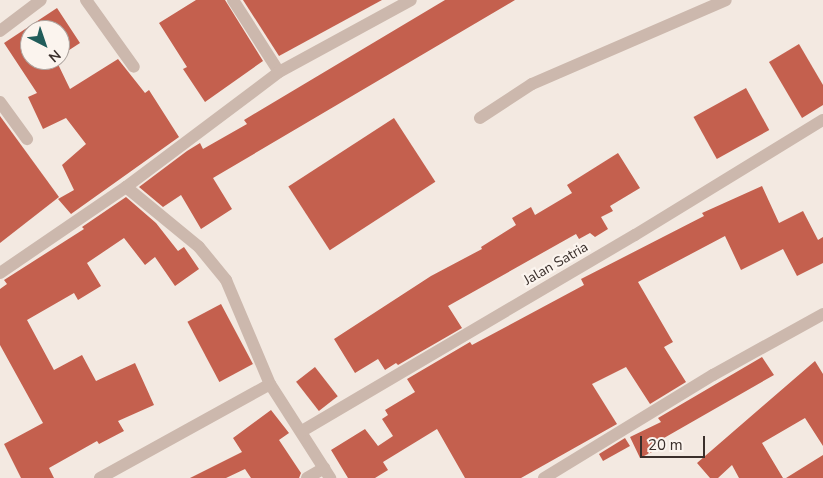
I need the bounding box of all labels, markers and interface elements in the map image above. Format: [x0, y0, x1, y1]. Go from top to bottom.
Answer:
north arrow [20, 20, 70, 70]
text: N [44, 45, 65, 67]
street label: Jalan Satria [521, 239, 591, 289]
scale bar [643, 426, 708, 458]
text: 20 m [648, 435, 683, 455]

